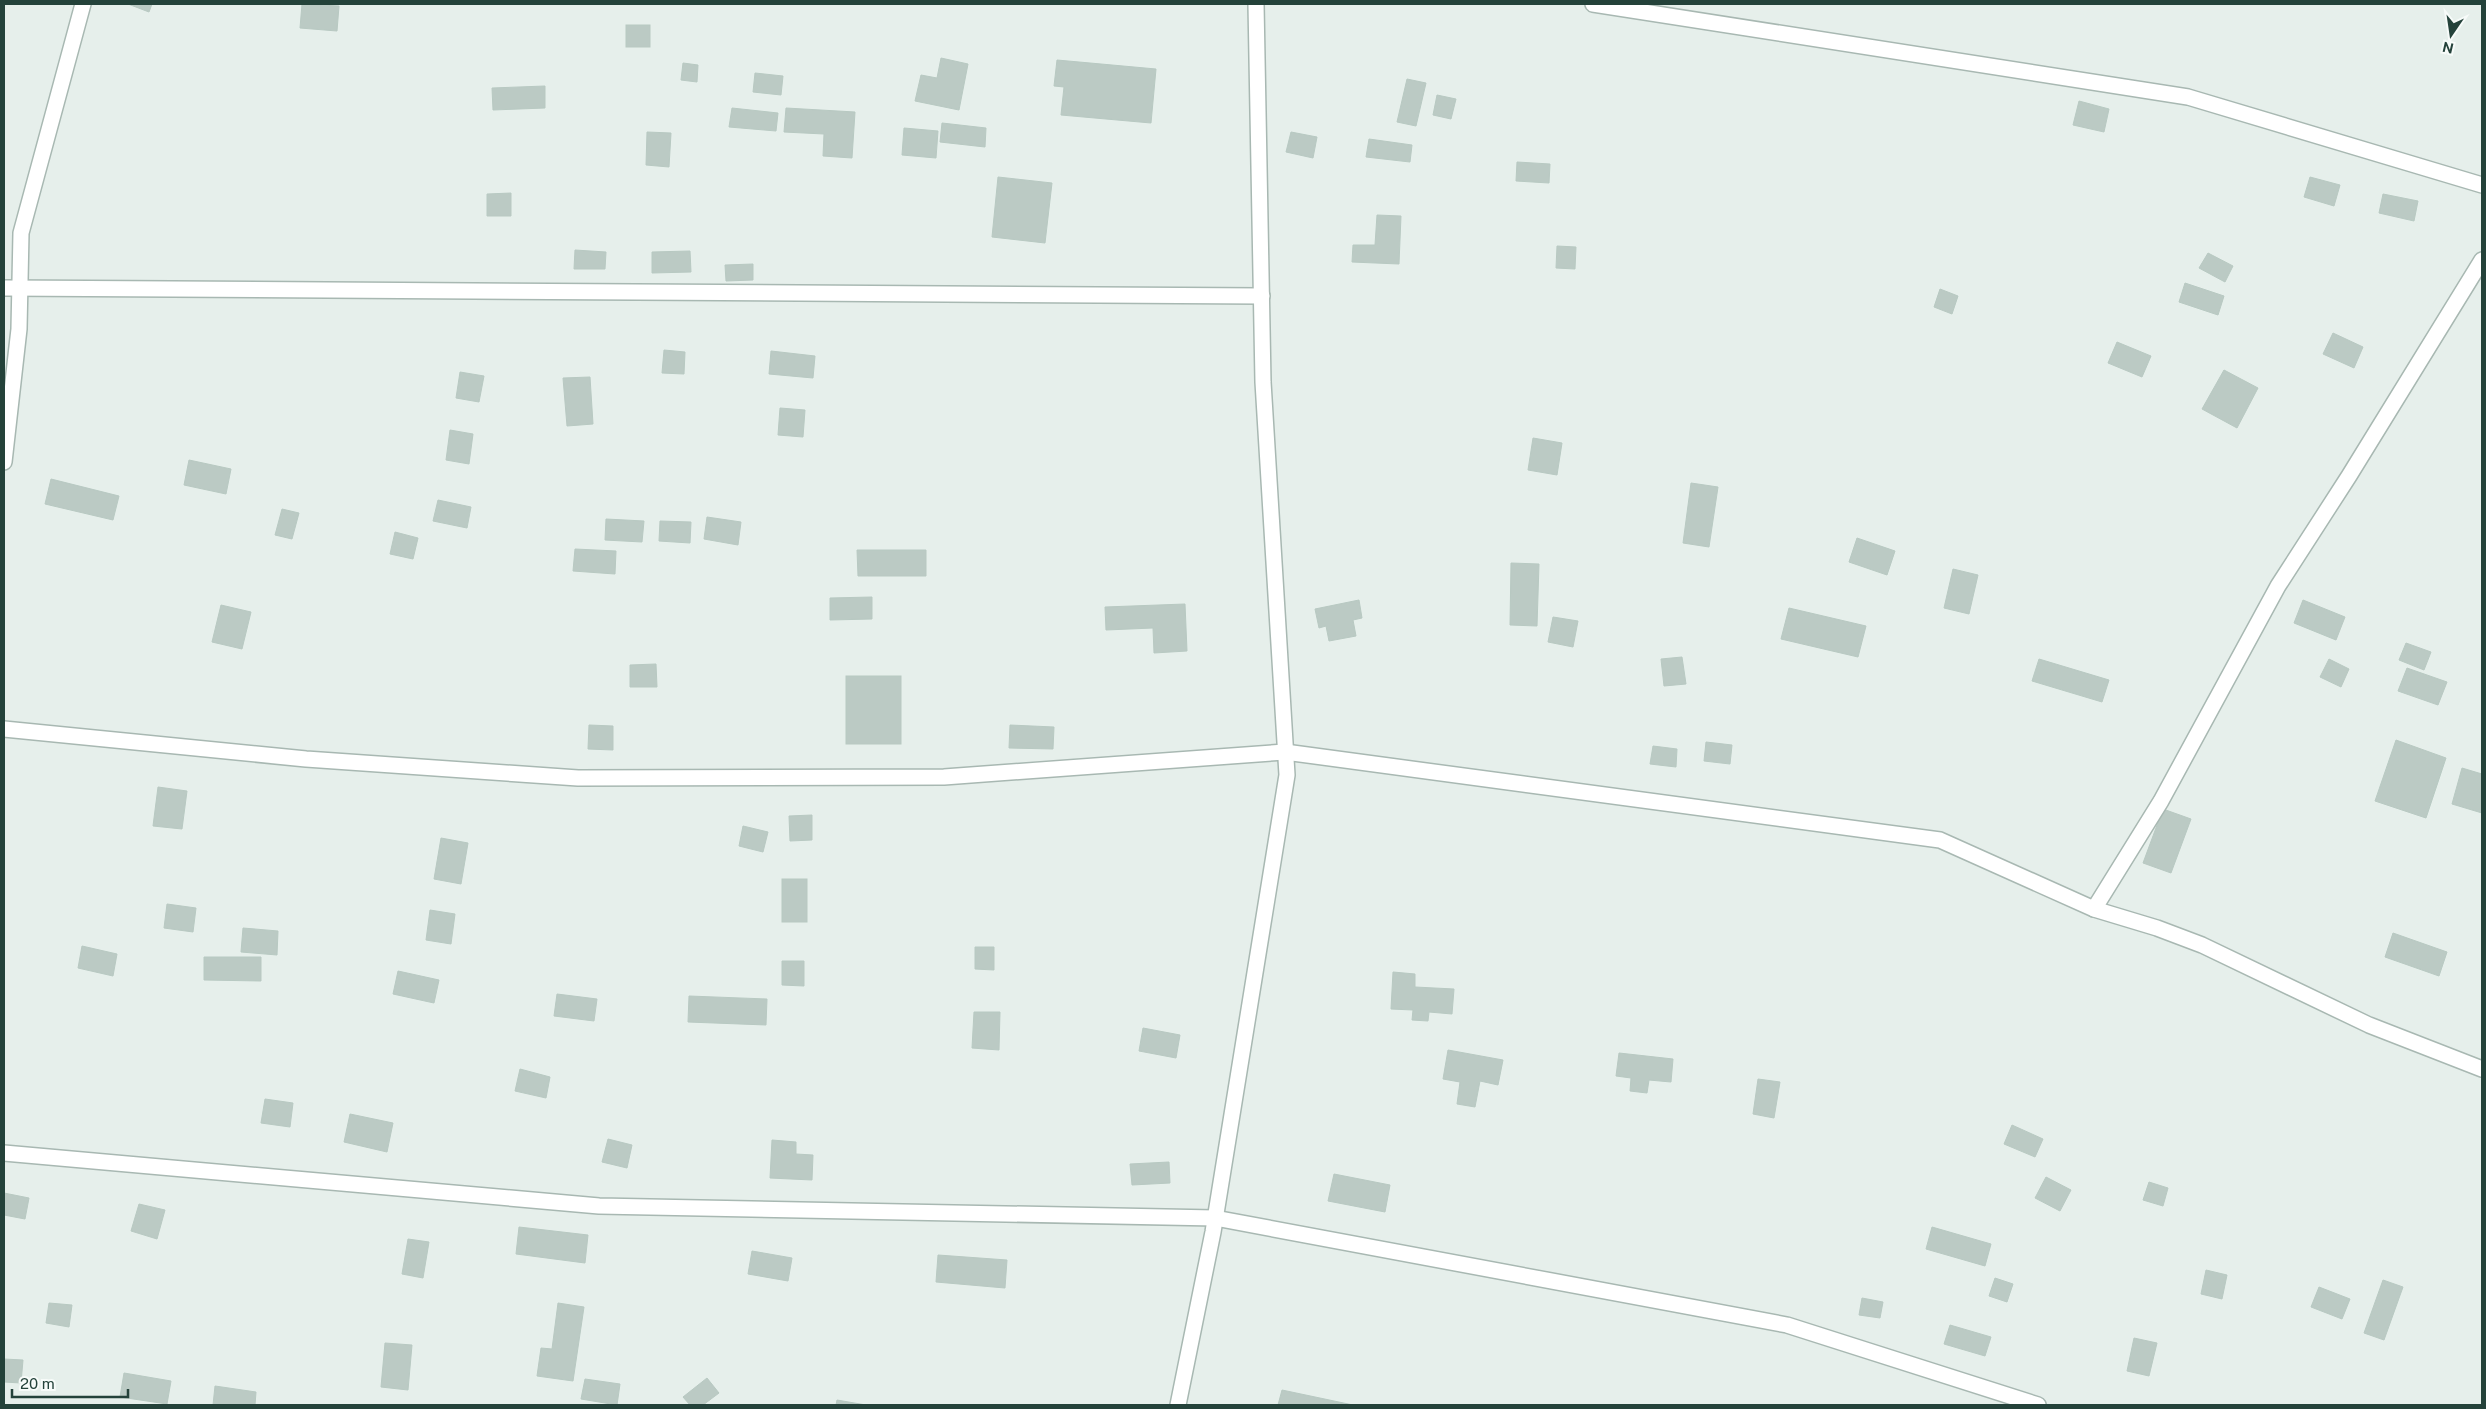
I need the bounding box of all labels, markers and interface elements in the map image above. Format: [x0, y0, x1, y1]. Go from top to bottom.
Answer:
north arrow [2426, 10, 2476, 60]
text: N [2441, 39, 2455, 57]
scale bar [12, 1366, 129, 1398]
text: 20 m [20, 1375, 55, 1392]

